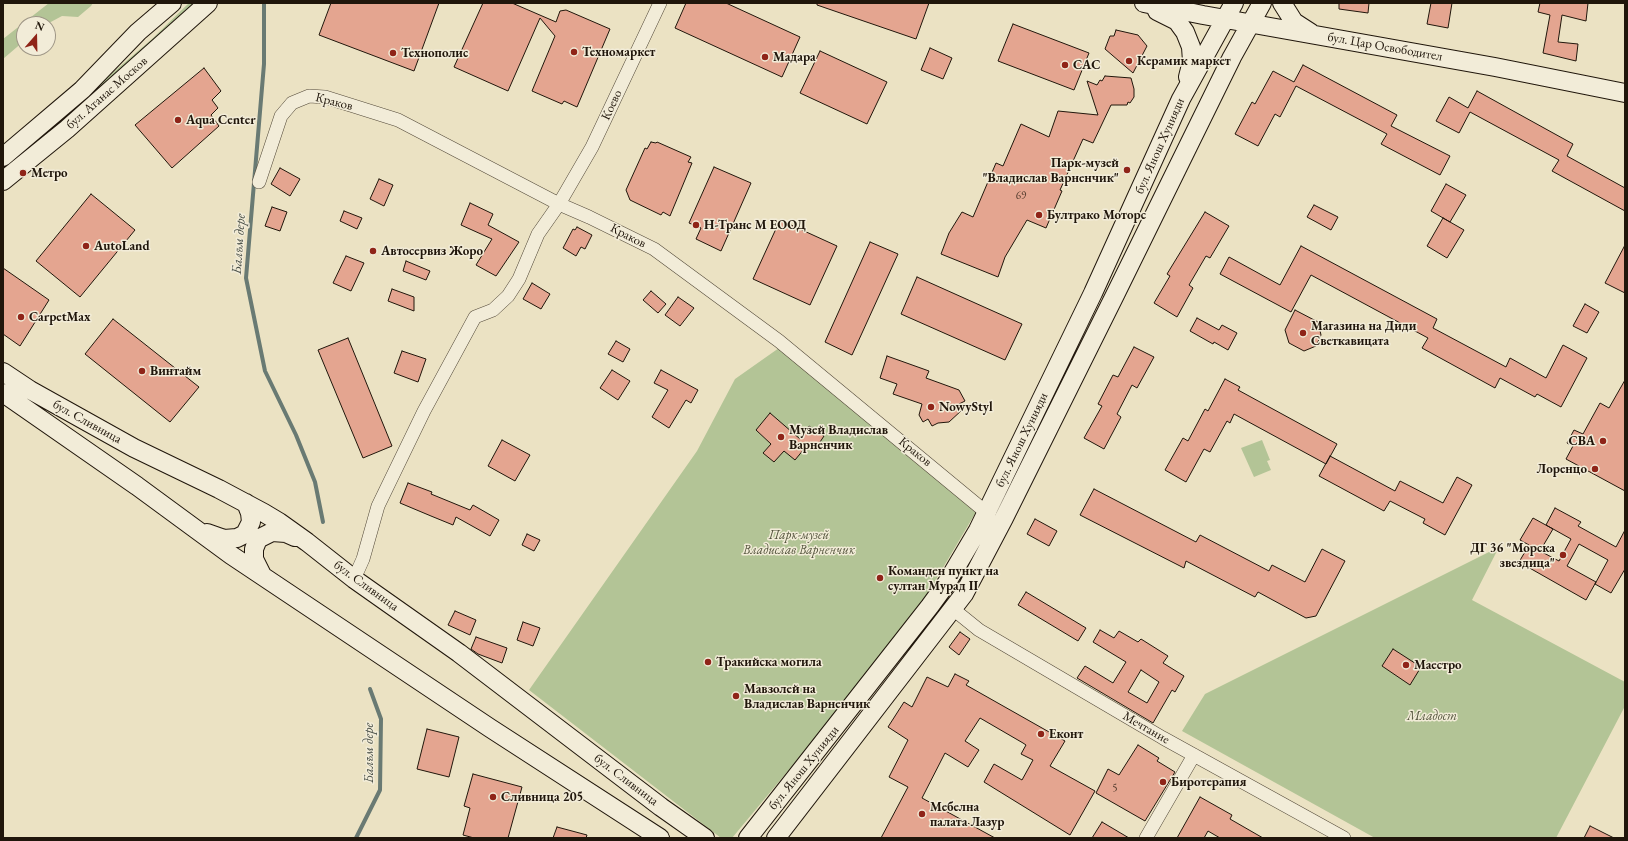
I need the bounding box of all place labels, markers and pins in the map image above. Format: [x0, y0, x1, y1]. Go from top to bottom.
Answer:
place label: Техномаркет [582, 44, 655, 60]
place label: Технополис [401, 45, 468, 61]
marker: Техномаркет [569, 47, 579, 57]
marker: Технополис [388, 48, 398, 58]
place label: Мадара [773, 49, 816, 65]
marker: Мадара [760, 52, 770, 62]
place label: Керамик маркет [1137, 53, 1231, 69]
marker: Керамик маркет [1124, 56, 1134, 66]
place label: САС [1073, 57, 1100, 73]
marker: САС [1060, 60, 1070, 70]
place label: Aqua Center [186, 112, 256, 128]
marker: Aqua Center [173, 115, 183, 125]
place label: Парк-музей "Владислав Варненчик" [982, 155, 1119, 186]
place label: Метро [31, 165, 68, 181]
marker: Парк-музей "Владислав Варненчик" [1122, 165, 1132, 175]
marker: Метро [18, 168, 28, 178]
place label: Бултрако Моторс [1047, 207, 1146, 223]
marker: Бултрако Моторс [1034, 210, 1044, 220]
place label: Н-Транс М ЕООД [704, 217, 806, 233]
marker: Н-Транс М ЕООД [691, 220, 701, 230]
place label: AutoLand [94, 238, 150, 254]
marker: AutoLand [81, 241, 91, 251]
place label: Автосервиз Жоро [381, 243, 483, 259]
marker: Автосервиз Жоро [368, 246, 378, 256]
place label: CarpetMax [29, 309, 91, 325]
marker: CarpetMax [16, 312, 26, 322]
place label: Магазина на Диди Светкавицата [1311, 318, 1416, 349]
marker: Магазина на Диди Светкавицата [1298, 328, 1308, 338]
place label: Винтайм [150, 363, 201, 379]
marker: Винтайм [137, 366, 147, 376]
place label: NowyStyl [939, 399, 993, 415]
marker: NowyStyl [926, 402, 936, 412]
place label: Музей Владислав Варненчик [789, 422, 888, 453]
marker: Музей Владислав Варненчик [776, 432, 786, 442]
place label: CBA [1568, 433, 1595, 449]
marker: CBA [1598, 436, 1608, 446]
place label: Лоренцо [1537, 461, 1587, 477]
marker: Лоренцо [1590, 464, 1600, 474]
place label: ДГ 36 "Морска звездица" [1470, 540, 1555, 571]
marker: ДГ 36 "Морска звездица" [1558, 550, 1568, 560]
place label: Команден пункт на султан Мурад II [888, 563, 999, 594]
marker: Команден пункт на султан Мурад II [875, 573, 885, 583]
place label: Тракийска могила [716, 654, 822, 670]
marker: Тракийска могила [703, 657, 713, 667]
place label: Маестро [1414, 657, 1462, 673]
marker: Маестро [1401, 660, 1411, 670]
place label: Мавзолей на Владислав Варненчик [744, 681, 870, 712]
marker: Мавзолей на Владислав Варненчик [731, 691, 741, 701]
place label: Еконт [1049, 726, 1083, 742]
marker: Еконт [1036, 729, 1046, 739]
place label: Биротерапия [1171, 774, 1247, 790]
marker: Биротерапия [1158, 777, 1168, 787]
place label: Сливница 205 [501, 789, 583, 805]
marker: Сливница 205 [488, 792, 498, 802]
place label: Мебелна палата Лазур [930, 799, 1004, 830]
marker: Мебелна палата Лазур [917, 809, 927, 819]

